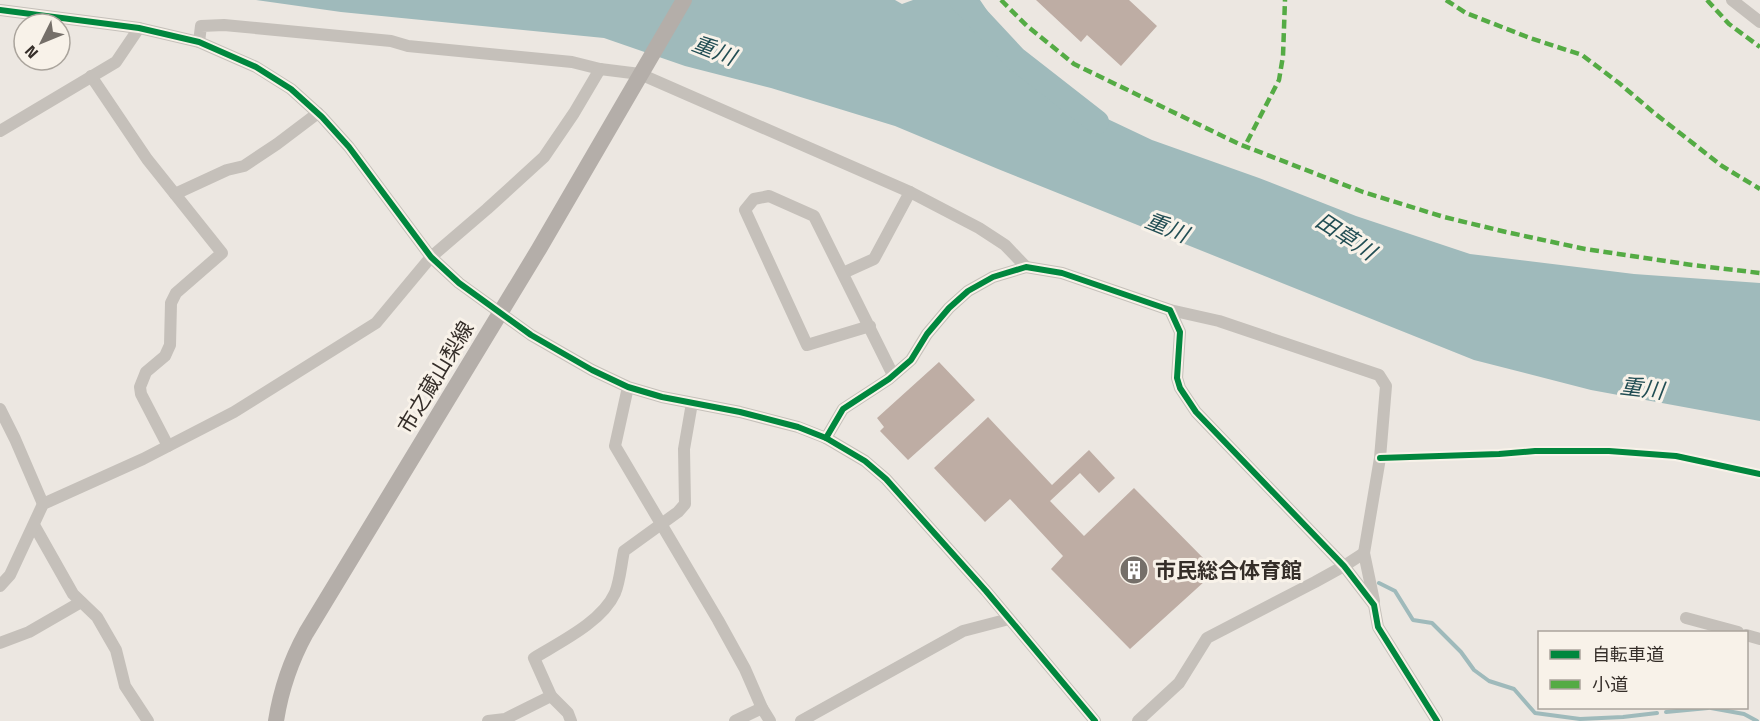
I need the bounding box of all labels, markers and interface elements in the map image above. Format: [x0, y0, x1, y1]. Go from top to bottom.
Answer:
north arrow [12, 12, 72, 72]
water label: 重川 [687, 26, 742, 74]
text: N [18, 40, 44, 64]
water label: 重川 [1140, 203, 1196, 252]
water label: 田草川 [1309, 204, 1385, 269]
street label: 市之蔵山梨線 [389, 315, 481, 439]
water label: 重川 [1618, 368, 1668, 408]
building icon: 市民総合体育館 [1118, 554, 1150, 586]
place label: 市民総合体育館 [1155, 554, 1302, 586]
legend [1538, 631, 1748, 709]
text: 自転車道 [1592, 641, 1664, 668]
text: 小道 [1592, 671, 1628, 698]

